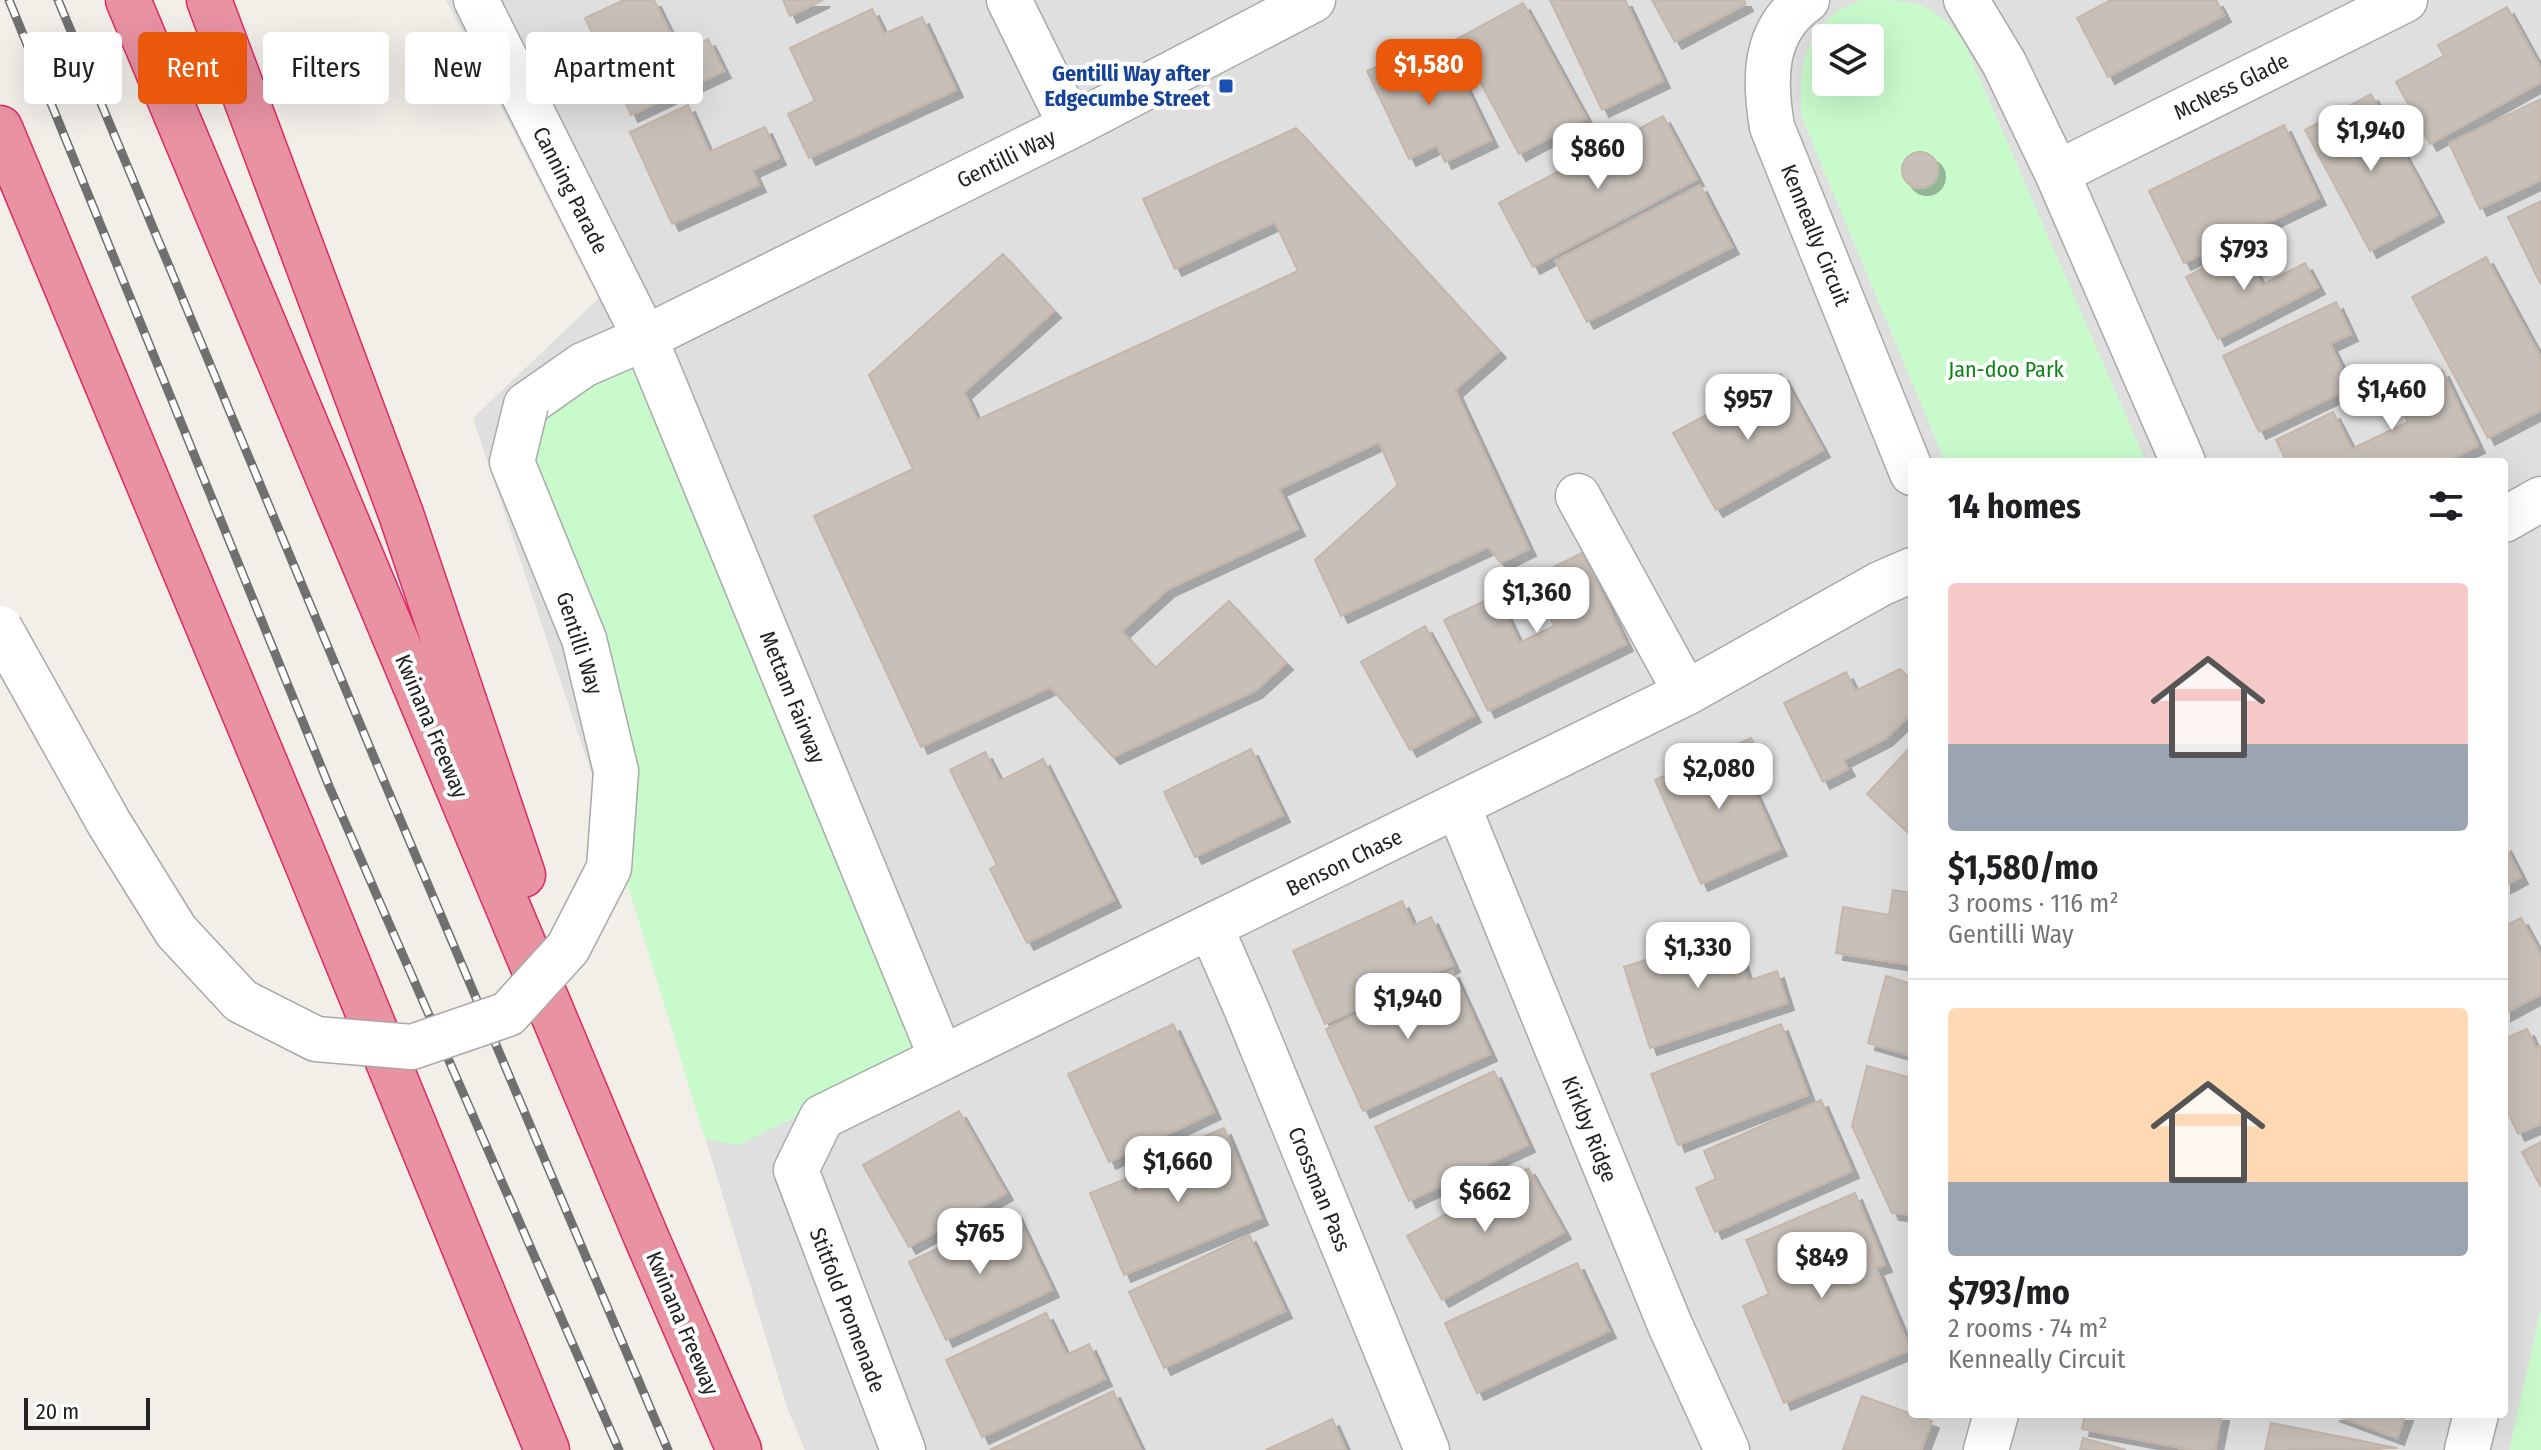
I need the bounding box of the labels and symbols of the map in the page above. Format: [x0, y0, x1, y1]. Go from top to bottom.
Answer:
pin: $1,580 [1364, 39, 1494, 107]
street label: McNess Glade [2169, 47, 2293, 126]
place label: Gentilli Way after Edgecumbe Street [1044, 60, 1211, 112]
marker: Gentilli Way after Edgecumbe Street [1217, 77, 1235, 95]
pin: $1,940 [2306, 105, 2436, 173]
street label: Canning Parade [527, 122, 614, 258]
street label: Gentilli Way [953, 123, 1060, 194]
pin: $860 [1551, 123, 1645, 191]
street label: Kenneally Circuit [1775, 160, 1856, 311]
pin: $793 [2197, 224, 2291, 292]
park label: Jan-doo Park [1948, 356, 2065, 383]
pin: $1,460 [2327, 364, 2457, 432]
pin: $957 [1701, 374, 1795, 442]
pin: $1,360 [1472, 567, 1602, 635]
street label: Gentilli Way [550, 588, 609, 698]
street label: Mettam Fairway [754, 627, 831, 767]
street label: Kwinana Freeway [389, 650, 474, 802]
pin: $2,080 [1654, 743, 1784, 811]
street label: Benson Chase [1282, 823, 1407, 902]
pin: $1,330 [1633, 922, 1763, 990]
pin: $1,940 [1343, 973, 1473, 1041]
street label: Kirkby Ridge [1556, 1072, 1623, 1186]
street label: Crossman Pass [1282, 1123, 1357, 1255]
pin: $1,660 [1113, 1136, 1243, 1204]
pin: $662 [1438, 1166, 1532, 1234]
pin: $765 [933, 1208, 1027, 1276]
street label: Stitfold Promenade [804, 1224, 891, 1396]
pin: $849 [1775, 1232, 1869, 1300]
street label: Kwinana Freeway [640, 1247, 725, 1399]
scale bar [24, 1394, 150, 1430]

